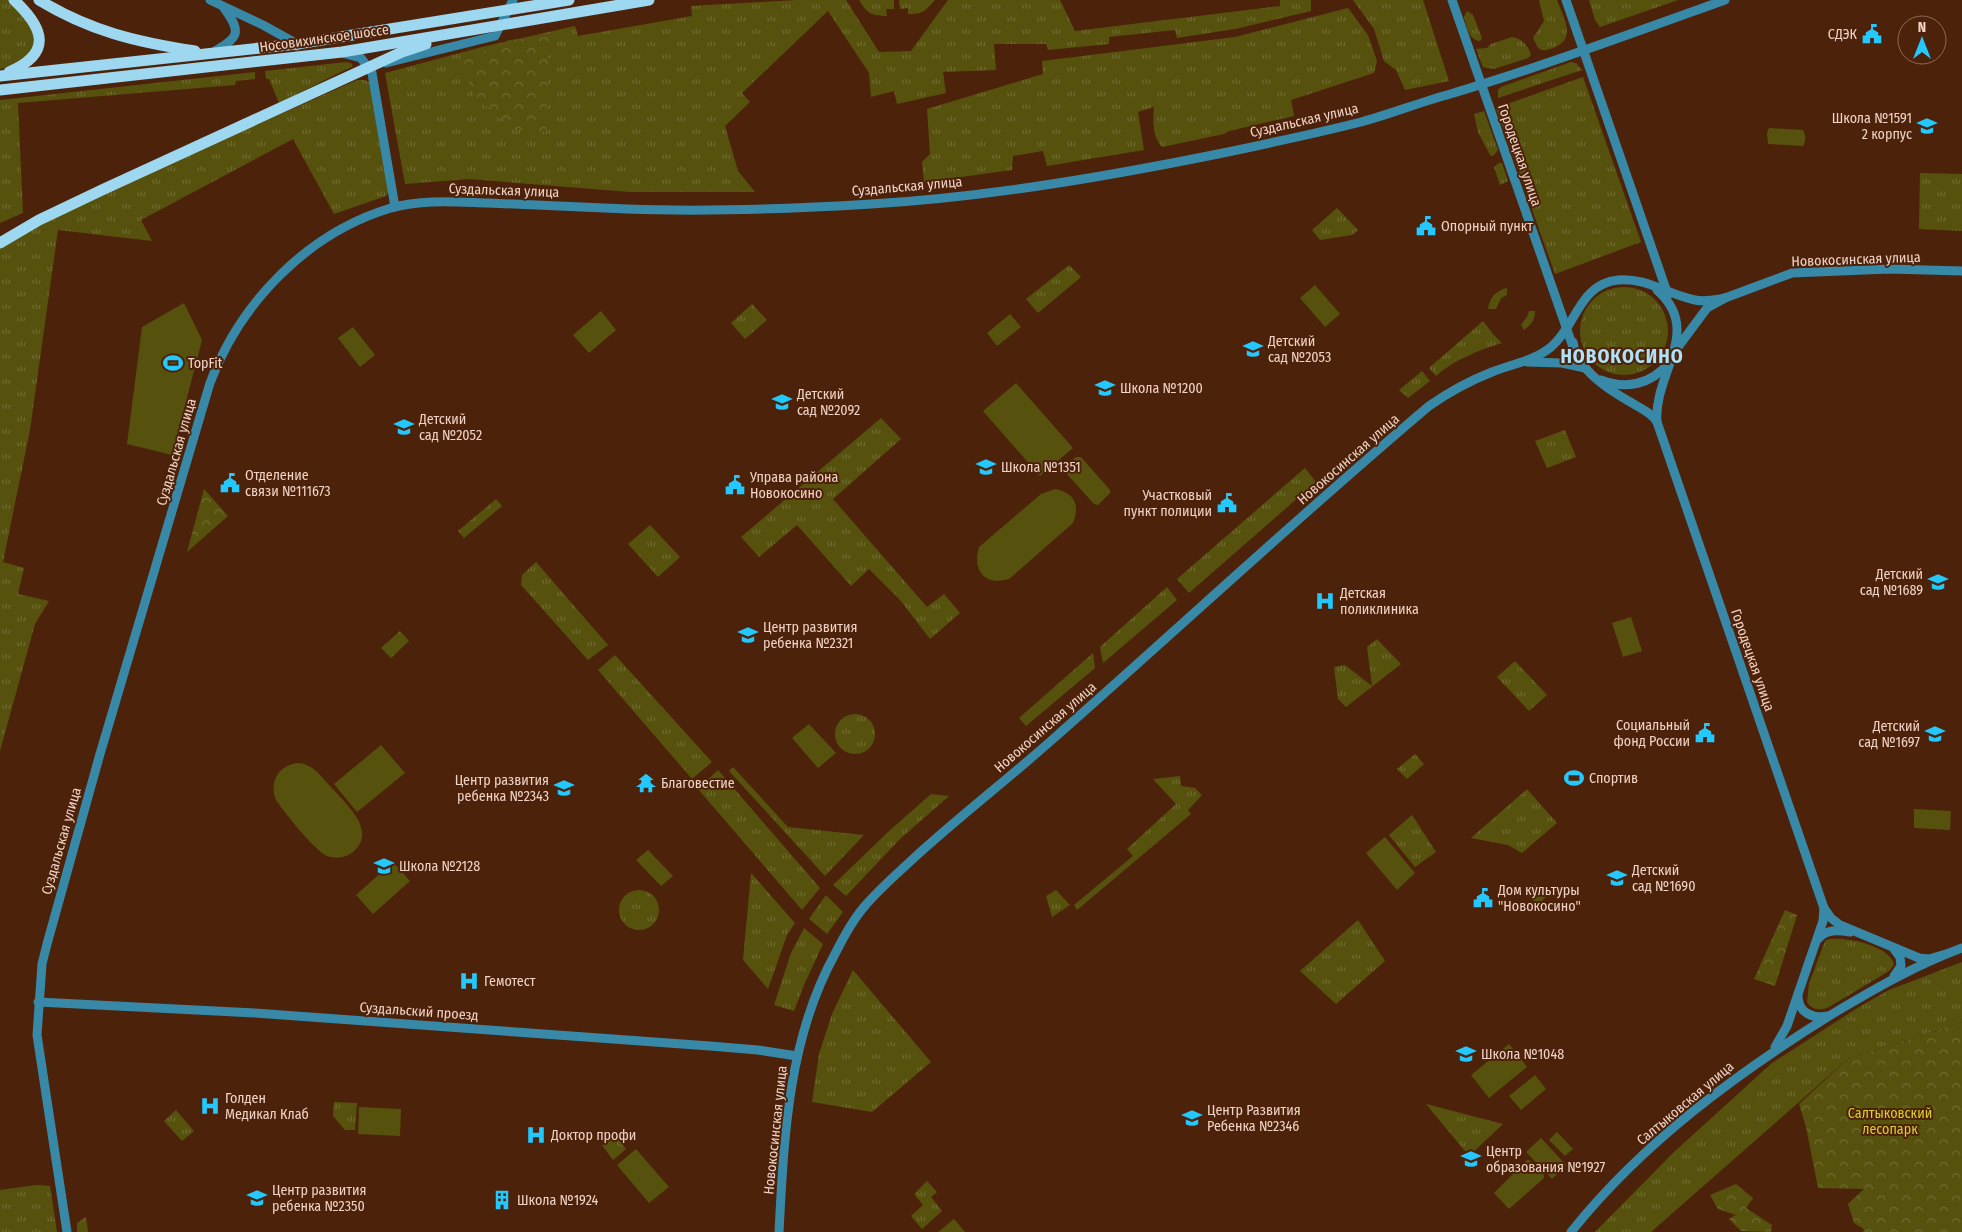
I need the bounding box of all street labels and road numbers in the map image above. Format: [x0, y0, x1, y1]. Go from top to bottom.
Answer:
street label: Носовихинское шоссе [258, 21, 390, 56]
street label: Суздальская улица [1248, 100, 1360, 141]
street label: Городецкая улица [1494, 102, 1545, 209]
street label: Суздальская улица [851, 173, 963, 200]
street label: Суздальская улица [448, 180, 560, 201]
street label: Новокосинская улица [1791, 249, 1921, 270]
street label: Суздальская улица [153, 396, 200, 508]
street label: Новокосинская улица [1294, 410, 1403, 508]
street label: Городецкая улица [1727, 607, 1778, 714]
street label: Новокосинская улица [991, 678, 1100, 776]
street label: Суздальская улица [38, 785, 85, 897]
street label: Суздальский проезд [359, 999, 479, 1024]
street label: Салтыковская улица [1633, 1058, 1737, 1149]
street label: Новокосинская улица [760, 1065, 791, 1195]

